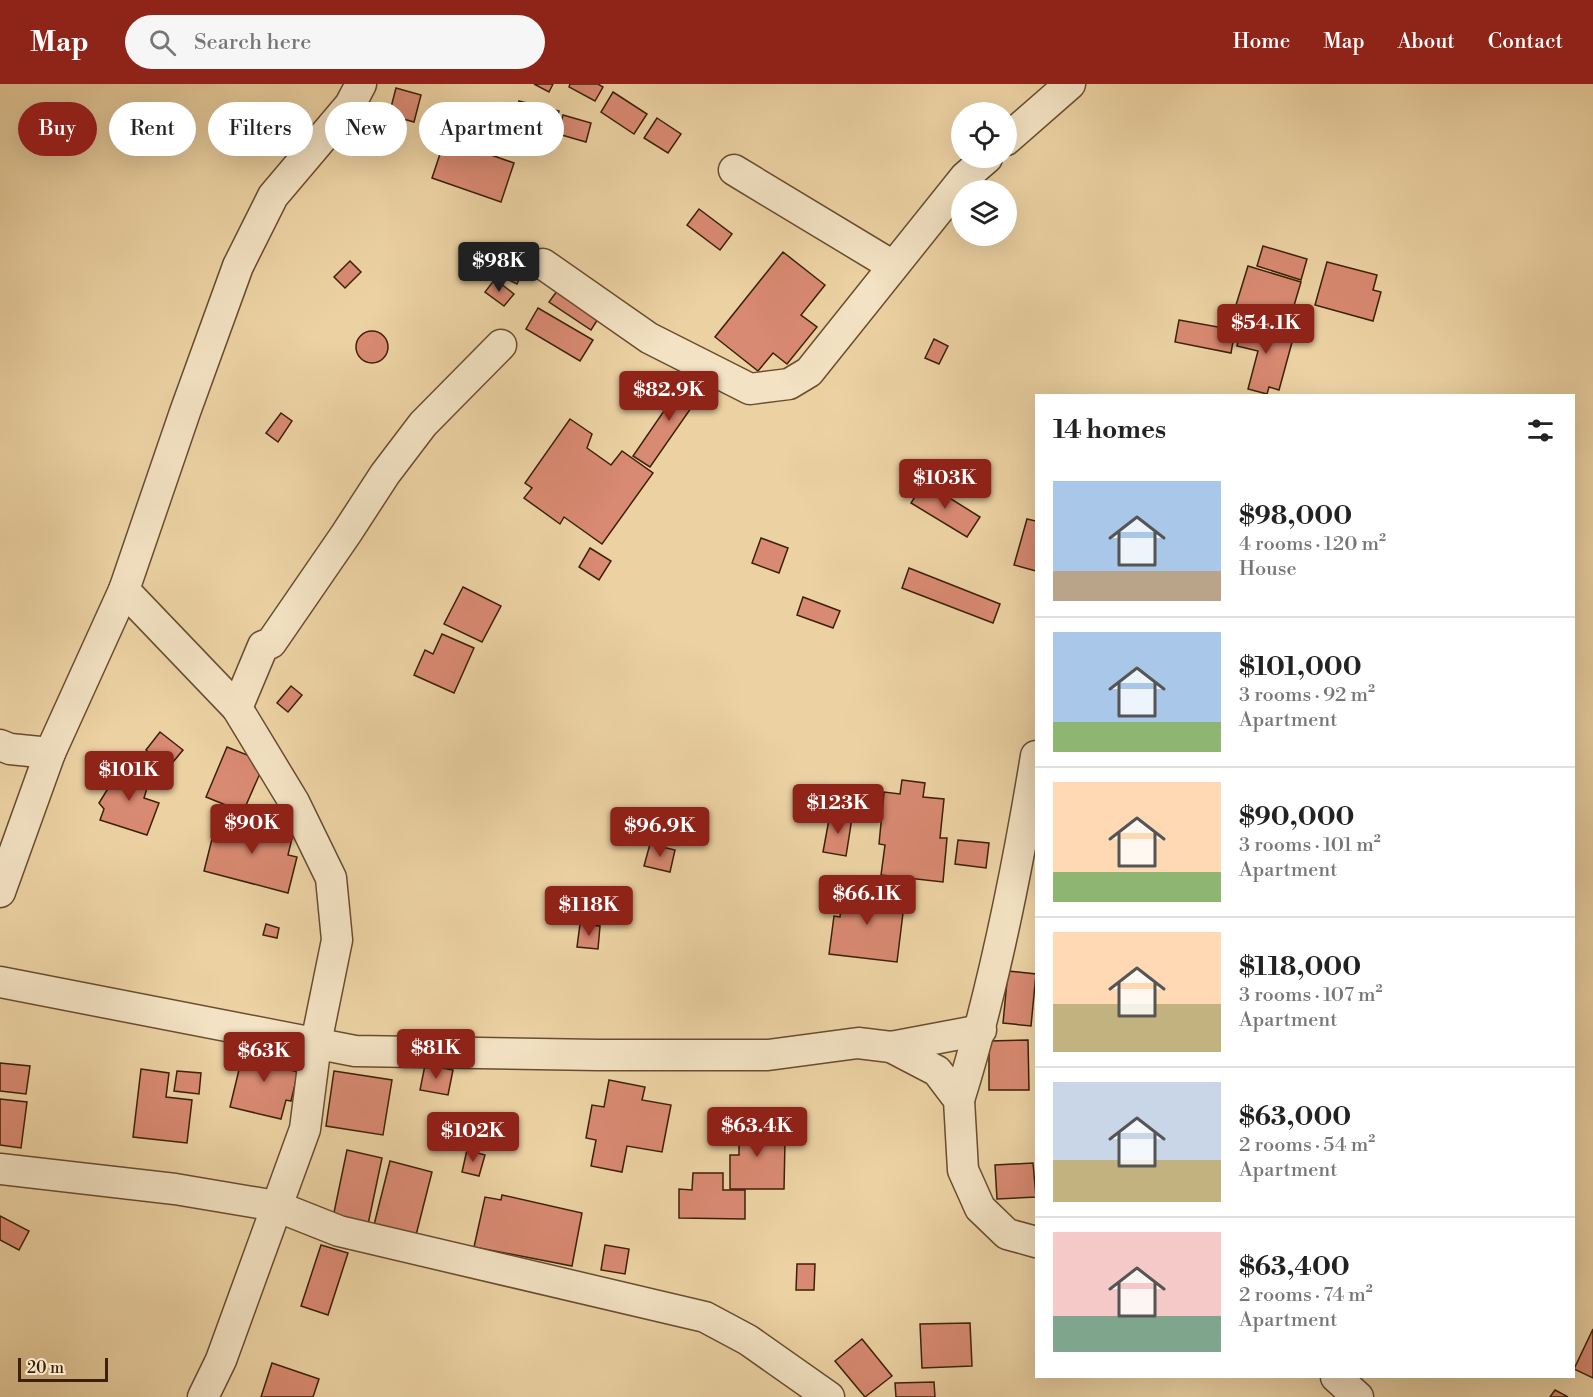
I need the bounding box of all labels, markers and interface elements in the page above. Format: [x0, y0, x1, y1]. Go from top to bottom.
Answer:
search box [125, 15, 545, 69]
text: Map [30, 25, 89, 60]
icon: search [146, 26, 179, 59]
text: Search here [194, 29, 311, 56]
text: Home [1233, 29, 1290, 55]
text: Map [1323, 29, 1365, 55]
text: About [1398, 29, 1455, 55]
text: Contact [1488, 29, 1563, 55]
chip: Buy [18, 102, 97, 156]
chip: Rent [109, 102, 196, 156]
chip: Filters [208, 102, 313, 156]
chip: New [325, 102, 407, 156]
chip: Apartment [419, 102, 564, 156]
map controls [951, 102, 1017, 246]
button: locate [951, 102, 1017, 168]
button: layers [951, 180, 1017, 246]
pin: $98K [463, 242, 535, 293]
text: $98K [472, 249, 526, 274]
pin: $54.1K [1217, 304, 1315, 355]
text: $54.1K [1231, 311, 1301, 336]
pin: $82.9K [620, 371, 718, 422]
text: $82.9K [633, 378, 705, 403]
text: 14 homes [1053, 414, 1166, 446]
icon: filters [1524, 414, 1557, 447]
pin: $103K [903, 459, 987, 510]
text: $103K [913, 466, 977, 491]
text: $98,000 [1239, 500, 1352, 532]
icon: home [1101, 505, 1173, 577]
text: 4 rooms · 120 m² [1239, 532, 1386, 557]
text: House [1239, 557, 1297, 582]
text: $101,000 [1239, 651, 1362, 683]
icon: home [1101, 656, 1173, 728]
text: 3 rooms · 92 m² [1239, 683, 1375, 708]
text: Apartment [1239, 708, 1337, 733]
pin: $101K [87, 751, 171, 802]
text: $101K [99, 758, 159, 783]
pin: $123K [796, 784, 880, 835]
text: $123K [807, 791, 869, 816]
text: $90,000 [1239, 801, 1354, 833]
pin: $90K [216, 804, 288, 855]
icon: home [1101, 806, 1173, 878]
pin: $96.9K [611, 807, 709, 858]
text: $90K [224, 811, 280, 836]
text: $96.9K [624, 814, 696, 839]
text: 3 rooms · 101 m² [1239, 833, 1381, 858]
text: Apartment [1239, 858, 1337, 883]
pin: $66.1K [818, 875, 916, 926]
text: $66.1K [833, 882, 901, 907]
pin: $118K [547, 886, 631, 937]
text: $118K [559, 893, 619, 918]
text: $118,000 [1239, 951, 1361, 983]
icon: home [1101, 956, 1173, 1028]
text: 3 rooms · 107 m² [1239, 983, 1383, 1008]
text: Apartment [1239, 1008, 1337, 1033]
pin: $81K [400, 1029, 472, 1080]
pin: $63K [228, 1032, 300, 1083]
text: $81K [411, 1036, 461, 1061]
text: $63K [238, 1039, 290, 1064]
text: $63,000 [1239, 1101, 1351, 1133]
icon: home [1101, 1106, 1173, 1178]
pin: $63.4K [708, 1107, 806, 1158]
pin: $102K [431, 1112, 515, 1163]
text: $63.4K [721, 1114, 793, 1139]
text: $102K [441, 1119, 505, 1144]
text: 2 rooms · 54 m² [1239, 1133, 1375, 1158]
text: Apartment [1239, 1158, 1337, 1183]
text: $63,400 [1239, 1251, 1350, 1283]
icon: home [1101, 1256, 1173, 1328]
text: 2 rooms · 74 m² [1239, 1283, 1373, 1308]
text: Apartment [1239, 1308, 1337, 1333]
scale bar [18, 1355, 108, 1382]
text: 20 m [27, 1358, 64, 1378]

